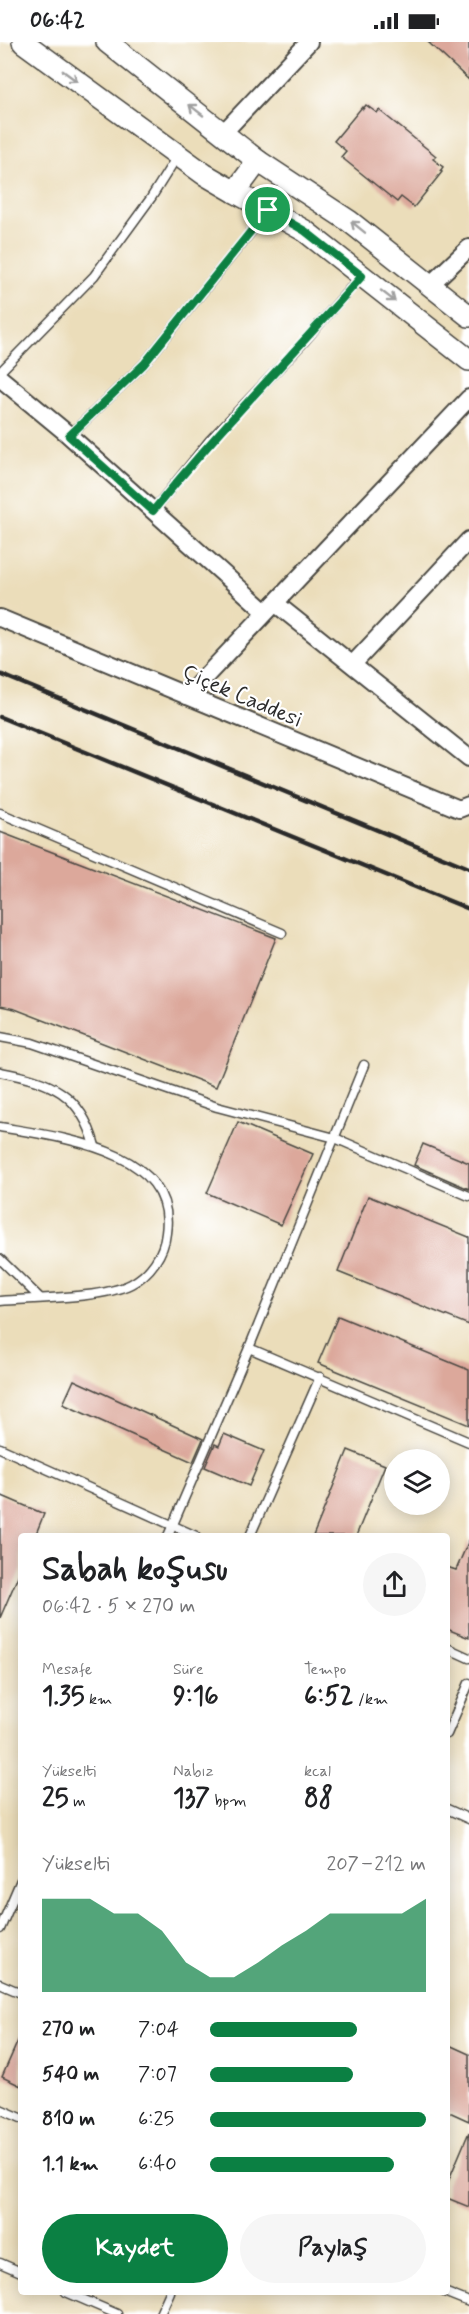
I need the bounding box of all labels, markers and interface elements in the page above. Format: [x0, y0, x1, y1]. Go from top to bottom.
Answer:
text: 06:42 [30, 7, 85, 35]
one-way arrow [61, 70, 77, 83]
one-way arrow [189, 104, 205, 117]
pin [242, 184, 293, 235]
icon: arrive [251, 193, 284, 226]
one-way arrow [350, 221, 366, 234]
one-way arrow [379, 289, 395, 302]
street label: Çiçek Caddesi [178, 659, 307, 735]
map controls [384, 1449, 450, 1515]
button: layers [384, 1449, 450, 1515]
text: Sabah koşusu [42, 1548, 228, 1592]
button: share [363, 1553, 426, 1616]
text: 06:42 · 5 × 270 m [42, 1593, 195, 1620]
text: Mesafe [42, 1659, 92, 1680]
text: Süre [173, 1659, 204, 1680]
text: Tempo [304, 1659, 346, 1680]
text: 1.35 [42, 1680, 85, 1714]
text: 9:16 [173, 1680, 219, 1714]
text: 6:52 [304, 1680, 354, 1714]
text: km [85, 1689, 112, 1710]
text: /km [354, 1689, 388, 1710]
text: Yükselti [42, 1761, 96, 1782]
text: Nabız [173, 1761, 214, 1782]
text: kcal [304, 1761, 331, 1782]
text: 25 [42, 1782, 69, 1816]
text: 137 [173, 1782, 210, 1816]
text: 88 [304, 1782, 333, 1816]
text: m [69, 1791, 86, 1812]
text: bpm [210, 1791, 247, 1812]
text: Yükselti [42, 1851, 110, 1878]
text: 207–212 m [327, 1851, 426, 1878]
text: 270 m [42, 2016, 95, 2043]
text: 7:04 [138, 2016, 179, 2043]
text: 540 m [42, 2061, 99, 2088]
text: 7:07 [138, 2061, 177, 2088]
text: 810 m [42, 2106, 95, 2133]
text: 6:25 [138, 2106, 174, 2133]
text: 1.1 km [42, 2151, 99, 2178]
text: 6:40 [138, 2151, 177, 2178]
button: Kaydet [42, 2214, 228, 2283]
button: Paylaş [240, 2214, 426, 2283]

